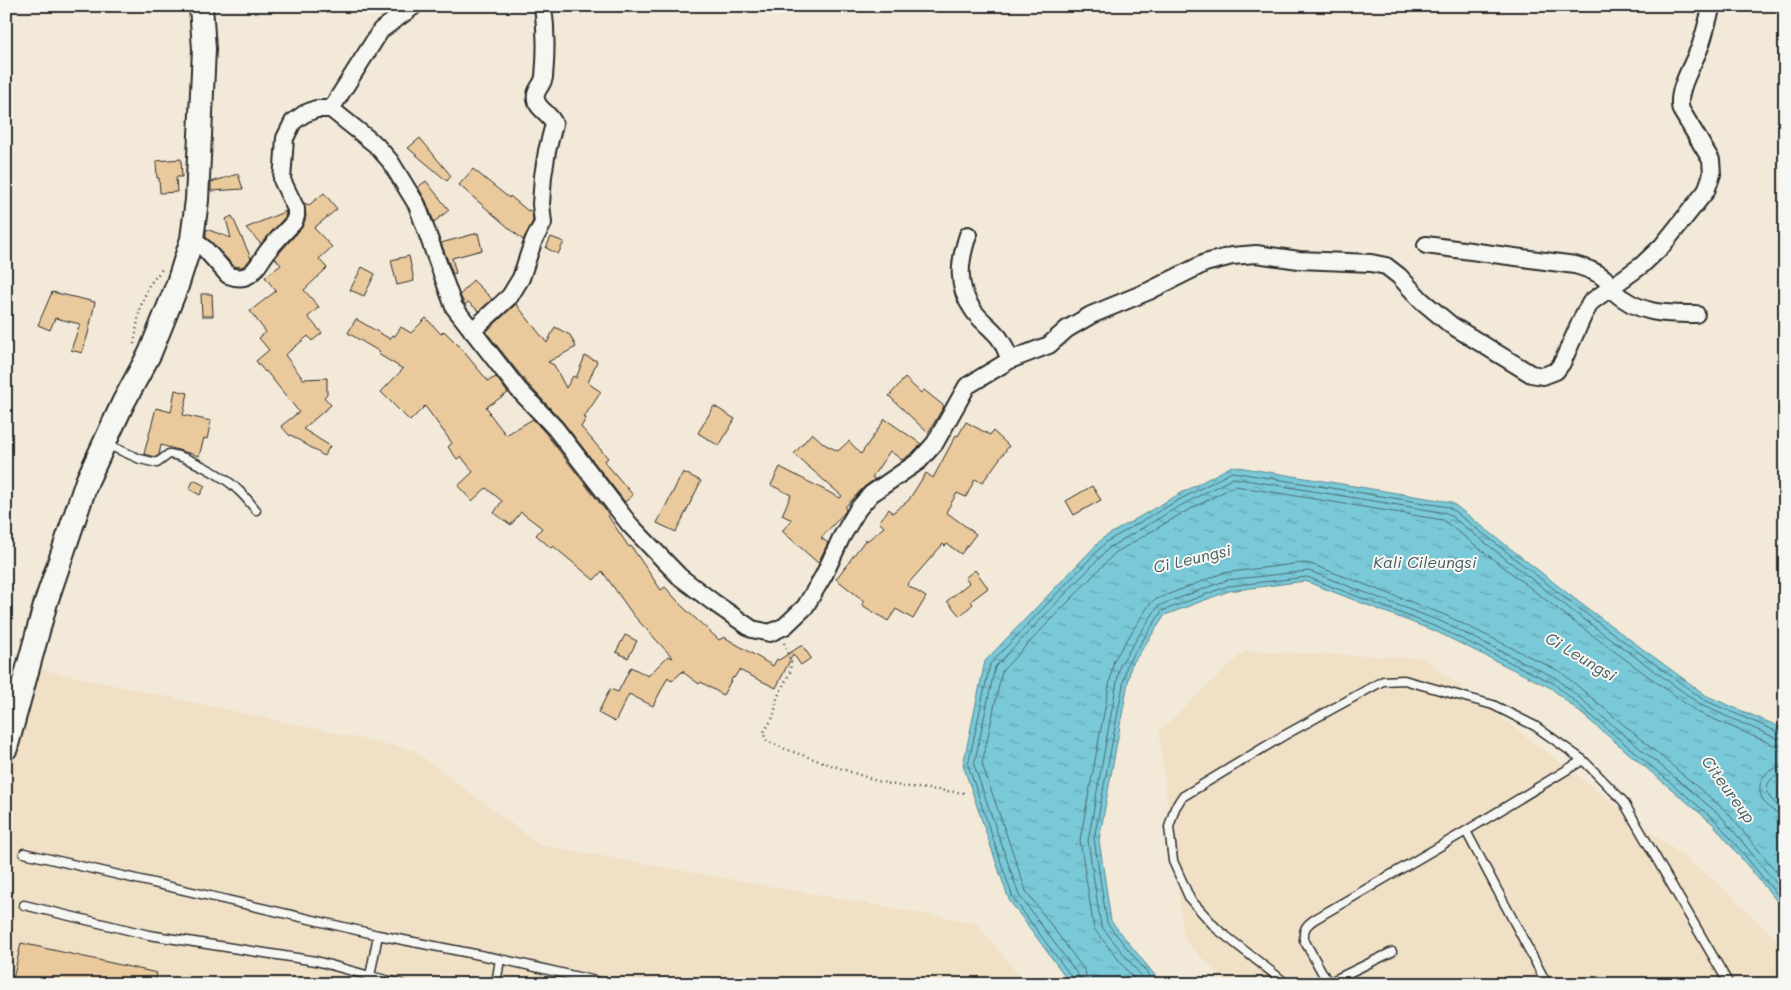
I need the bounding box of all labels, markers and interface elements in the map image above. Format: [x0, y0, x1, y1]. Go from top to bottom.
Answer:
water label: Ci Leungsi [1151, 539, 1233, 577]
water label: Kali Cileungsi [1373, 551, 1477, 572]
water label: Ci Leungsi [1542, 627, 1620, 685]
water label: Citeureup [1697, 751, 1761, 827]

